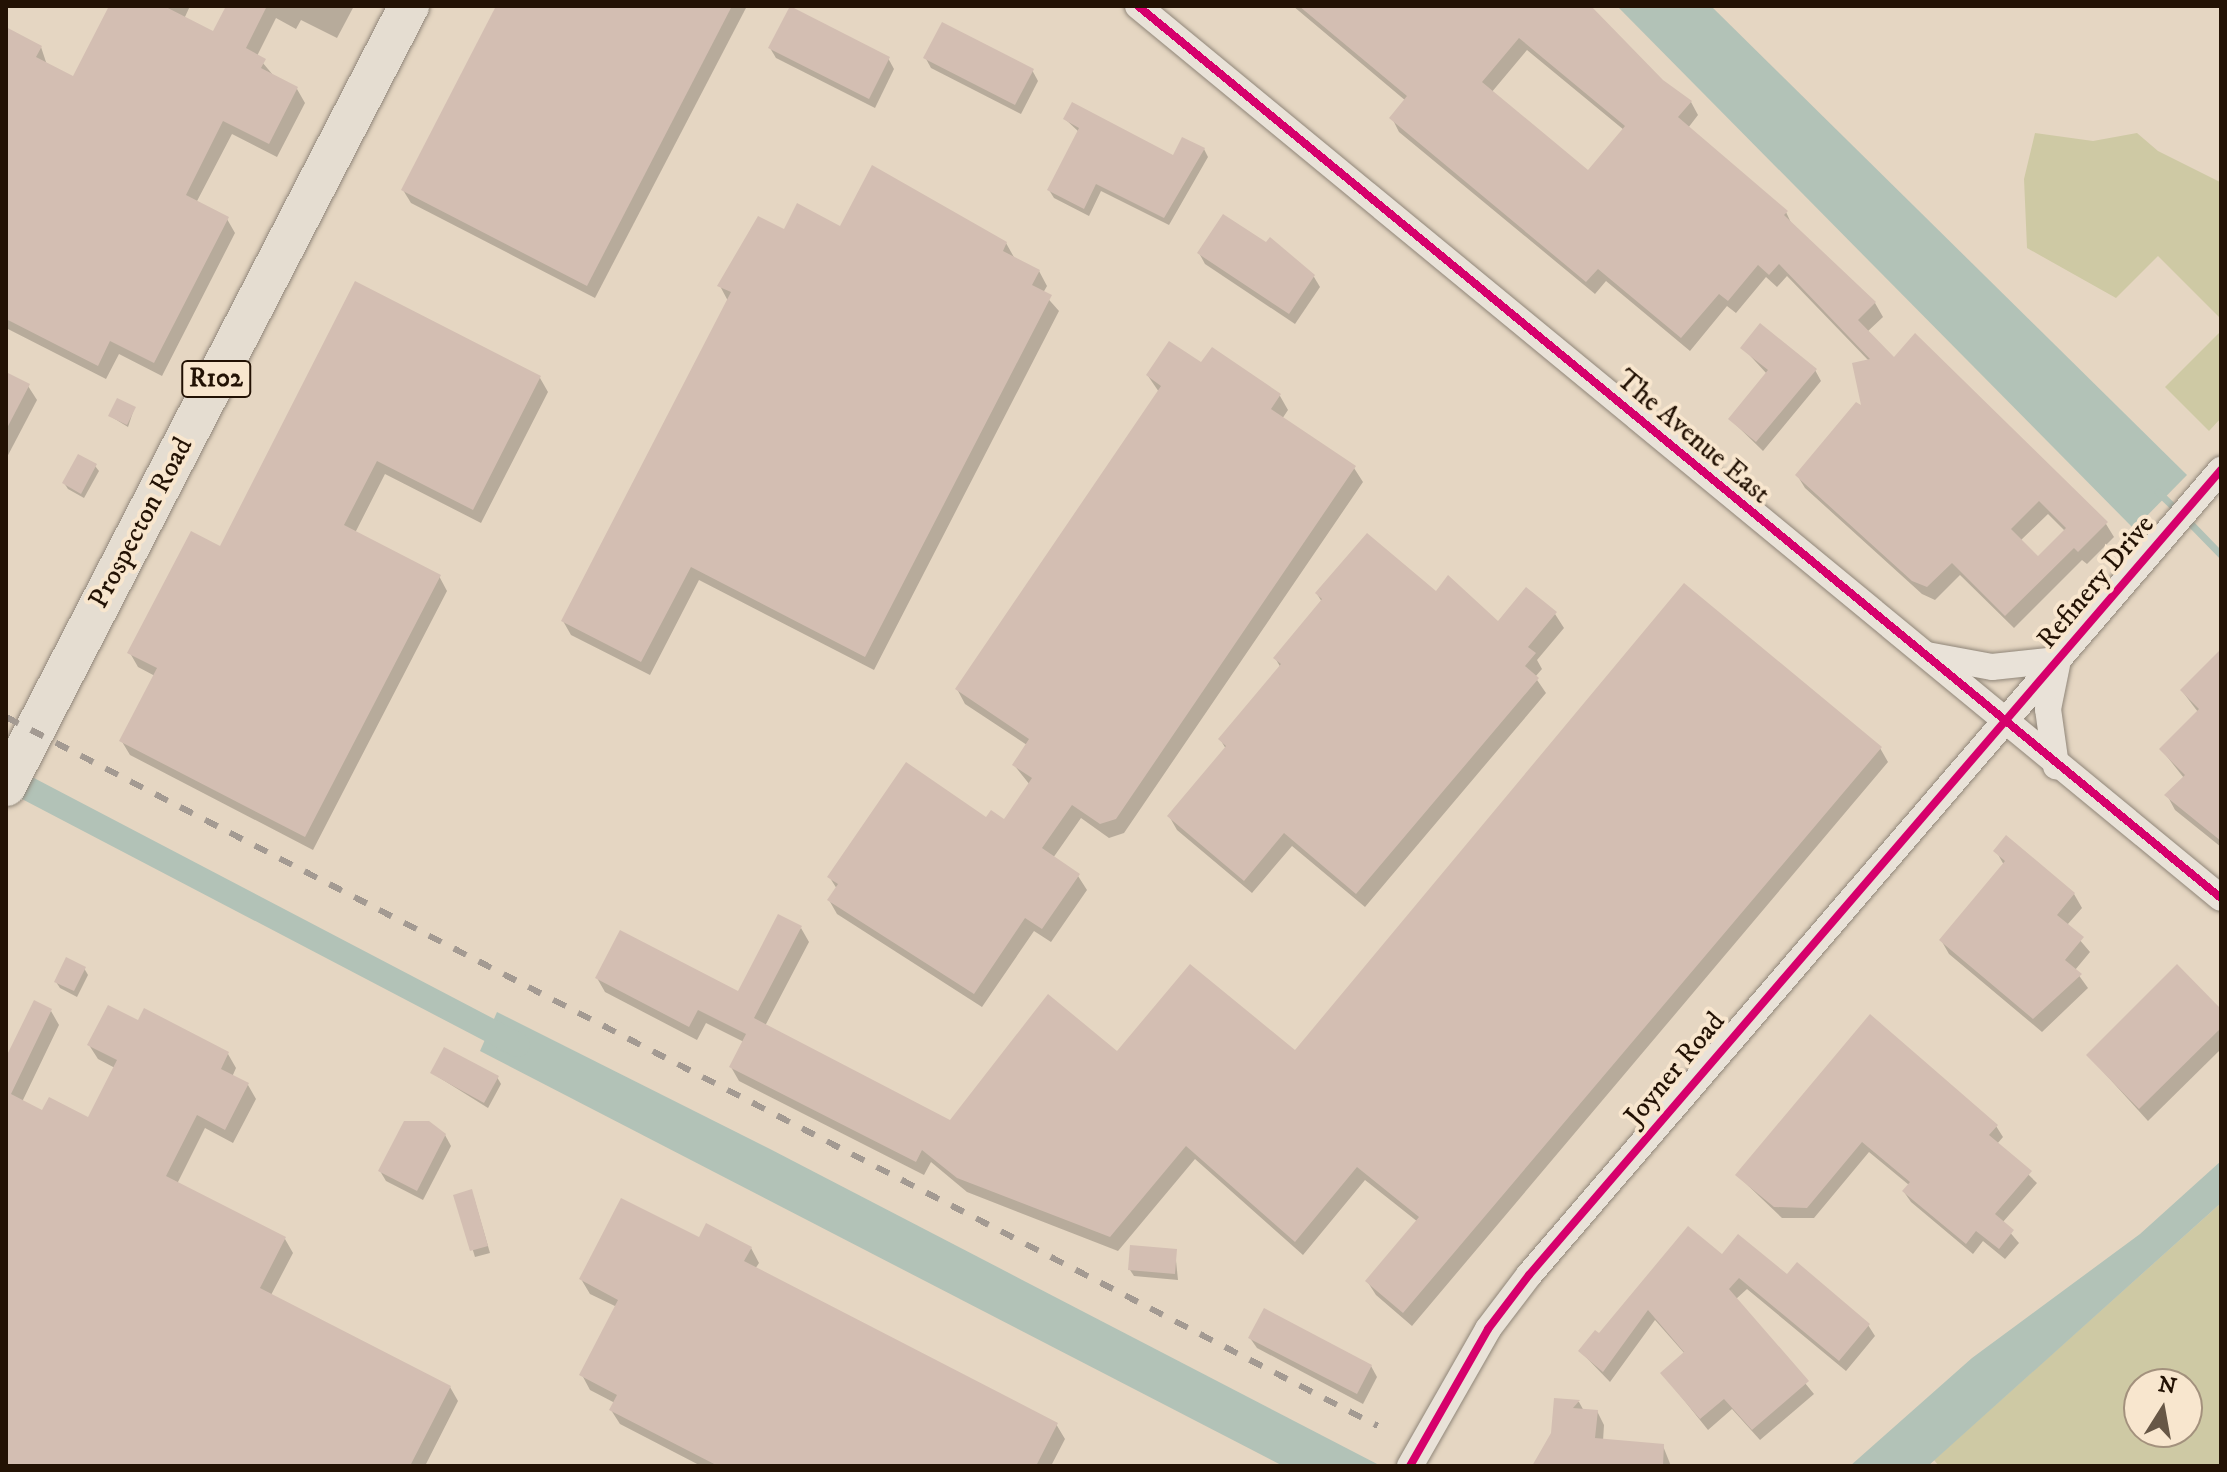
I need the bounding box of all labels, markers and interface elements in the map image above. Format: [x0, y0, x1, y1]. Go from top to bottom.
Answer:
road number: R102 [180, 357, 252, 401]
street label: The Avenue East [1609, 363, 1777, 511]
street label: Prospecton Road [82, 432, 200, 614]
street label: Refinery Drive [2030, 508, 2162, 656]
street label: Joyner Road [1618, 1005, 1732, 1133]
north arrow [2123, 1368, 2203, 1448]
text: N [2156, 1371, 2179, 1401]

